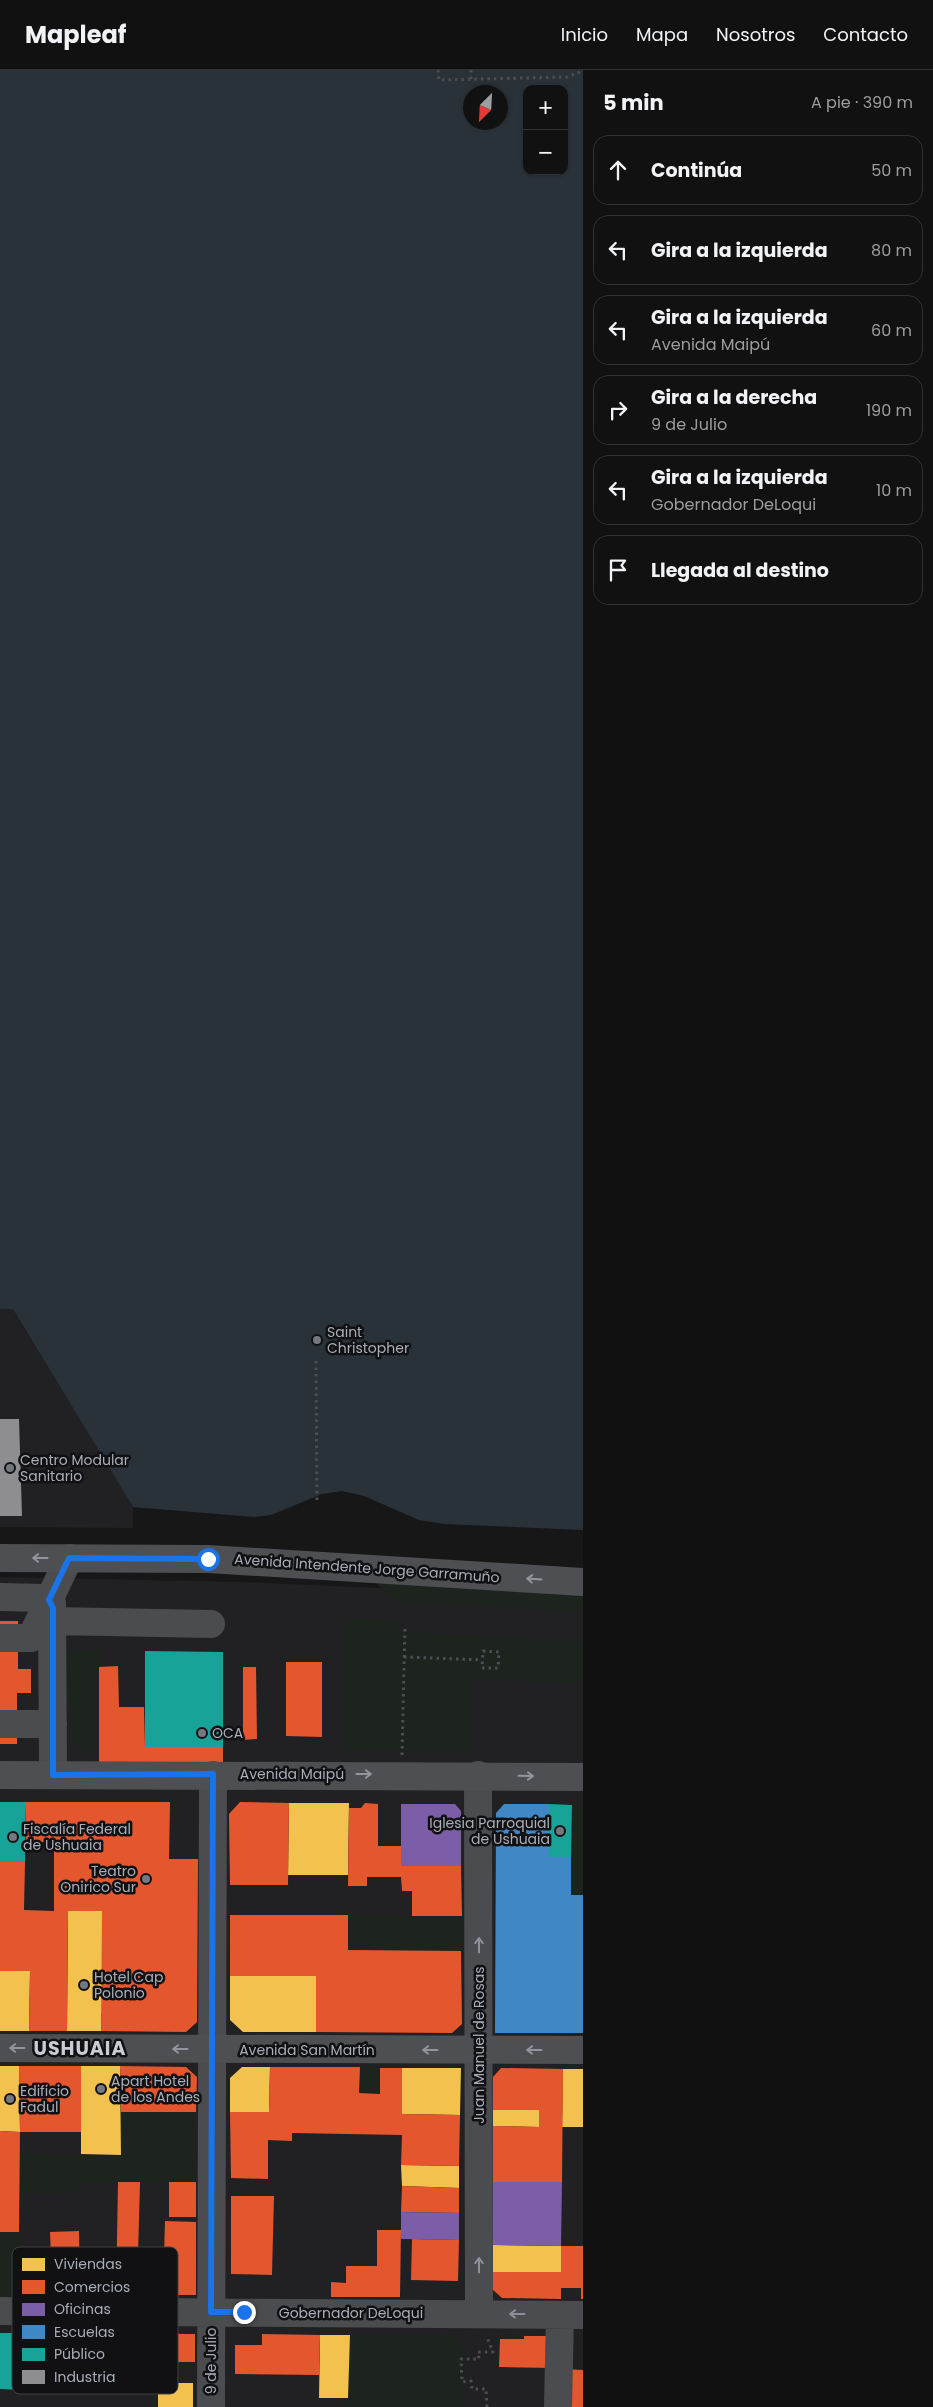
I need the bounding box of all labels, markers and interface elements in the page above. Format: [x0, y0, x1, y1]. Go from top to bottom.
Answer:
text: Mapleaf [25, 18, 126, 51]
text: Inicio [561, 22, 608, 47]
text: Mapa [636, 22, 688, 47]
text: Nosotros [716, 22, 795, 47]
text: Contacto [823, 22, 908, 47]
north arrow [463, 85, 508, 130]
map controls [523, 85, 568, 175]
button: + [523, 85, 568, 130]
text: 5 min [603, 88, 664, 117]
text: A pie · 390 m [811, 91, 913, 114]
button: − [523, 130, 568, 175]
icon: ahead [604, 156, 632, 184]
text: Continúa [651, 157, 742, 184]
text: 50 m [871, 159, 912, 182]
icon: left [604, 236, 632, 264]
text: Gira a la izquierda [651, 237, 828, 264]
text: 80 m [871, 239, 912, 262]
text: Gira a la izquierda [651, 304, 828, 331]
icon: left [604, 316, 632, 344]
text: 60 m [871, 319, 912, 342]
text: Avenida Maipú [651, 333, 770, 356]
text: Gira a la derecha [651, 384, 817, 411]
icon: right [604, 396, 632, 424]
text: 190 m [866, 399, 912, 422]
text: 9 de Julio [651, 413, 727, 436]
text: Gira a la izquierda [651, 464, 828, 491]
icon: left [604, 476, 632, 504]
text: 10 m [876, 479, 912, 502]
text: Gobernador DeLoqui [651, 493, 816, 516]
icon: arrive [604, 556, 632, 584]
text: Llegada al destino [651, 557, 829, 584]
place label: Saint Christopher [327, 1322, 409, 1358]
marker: Saint Christopher [311, 1334, 323, 1346]
place label: Centro Modular Sanitario [20, 1450, 129, 1486]
marker: Centro Modular Sanitario [4, 1462, 16, 1474]
route start [197, 1548, 220, 1571]
street label: Avenida Intendente Jorge Garramuño [234, 1549, 500, 1587]
one-way arrow [32, 1553, 48, 1563]
one-way arrow [527, 1574, 543, 1583]
place label: OCA [212, 1723, 243, 1743]
marker: OCA [196, 1727, 208, 1739]
street label: Avenida Maipú [240, 1764, 344, 1784]
one-way arrow [355, 1769, 371, 1779]
one-way arrow [518, 1771, 534, 1781]
place label: Iglesia Parroquial de Ushuaia [429, 1813, 550, 1849]
place label: Fiscalía Federal de Ushuaia [23, 1819, 131, 1855]
marker: Iglesia Parroquial de Ushuaia [554, 1825, 566, 1837]
marker: Fiscalía Federal de Ushuaia [7, 1831, 19, 1843]
place label: Teatro Onirico Sur [60, 1861, 136, 1897]
marker: Teatro Onirico Sur [140, 1873, 152, 1885]
one-way arrow [474, 1938, 484, 1954]
street label: Juan Manuel de Rosas [469, 1966, 489, 2124]
place label: Hotel Cap Polonio [94, 1967, 163, 2003]
marker: Hotel Cap Polonio [78, 1979, 90, 1991]
district label: USHUAIA [34, 2035, 126, 2062]
street label: Avenida San Martín [239, 2040, 375, 2060]
one-way arrow [10, 2043, 26, 2053]
one-way arrow [172, 2044, 188, 2054]
one-way arrow [422, 2045, 438, 2055]
one-way arrow [527, 2045, 543, 2055]
place label: Apart Hotel de los Andes [111, 2071, 200, 2107]
place label: Edificio Fadul [20, 2081, 69, 2117]
marker: Apart Hotel de los Andes [95, 2083, 107, 2095]
marker: Edificio Fadul [4, 2093, 16, 2105]
legend [12, 2247, 178, 2394]
text: Viviendas [54, 2254, 122, 2274]
one-way arrow [474, 2258, 484, 2274]
text: Comercios [54, 2277, 130, 2297]
text: Oficinas [54, 2299, 111, 2319]
route end [233, 2301, 256, 2324]
street label: Gobernador DeLoqui [279, 2303, 423, 2323]
one-way arrow [509, 2309, 526, 2319]
text: Escuelas [54, 2322, 115, 2342]
street label: 9 de Julio [201, 2328, 221, 2394]
text: Público [54, 2344, 105, 2364]
text: Industria [54, 2367, 115, 2387]

